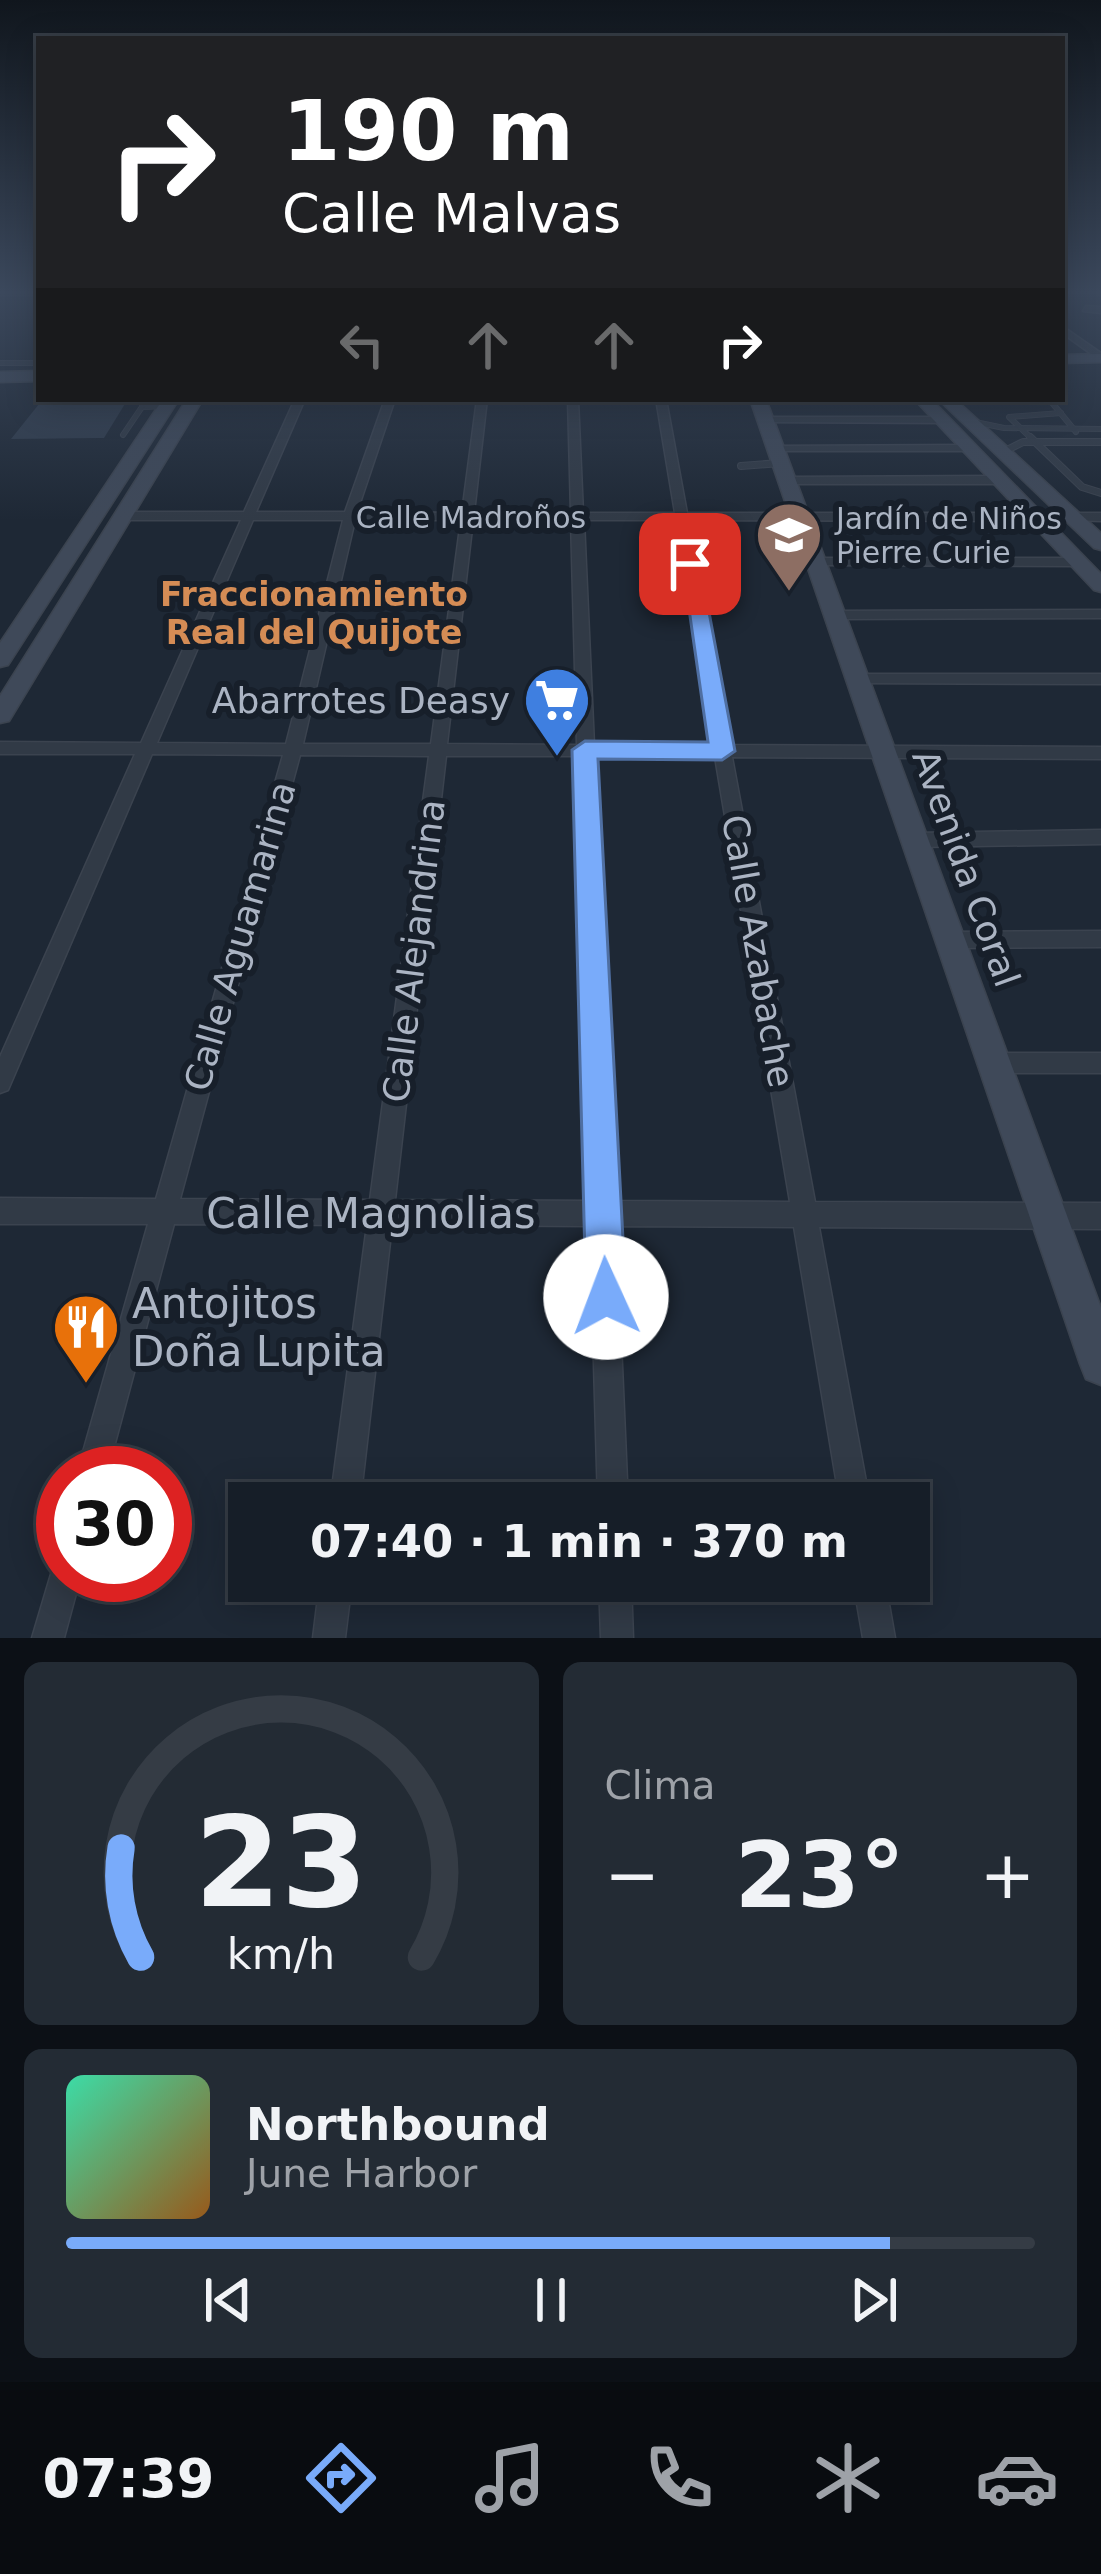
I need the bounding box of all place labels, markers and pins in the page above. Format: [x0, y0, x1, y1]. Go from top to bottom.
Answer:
school or university icon: Jardín de Niños Pierre Curie [754, 500, 824, 594]
place label: Jardín de Niños Pierre Curie [834, 501, 1062, 570]
pin [639, 513, 741, 615]
supermarket icon: Abarrotes Deasy [522, 665, 592, 759]
place label: Abarrotes Deasy [212, 680, 510, 721]
place label: Antojitos Doña Lupita [132, 1279, 386, 1376]
restaurant icon: Antojitos Doña Lupita [51, 1292, 121, 1386]

